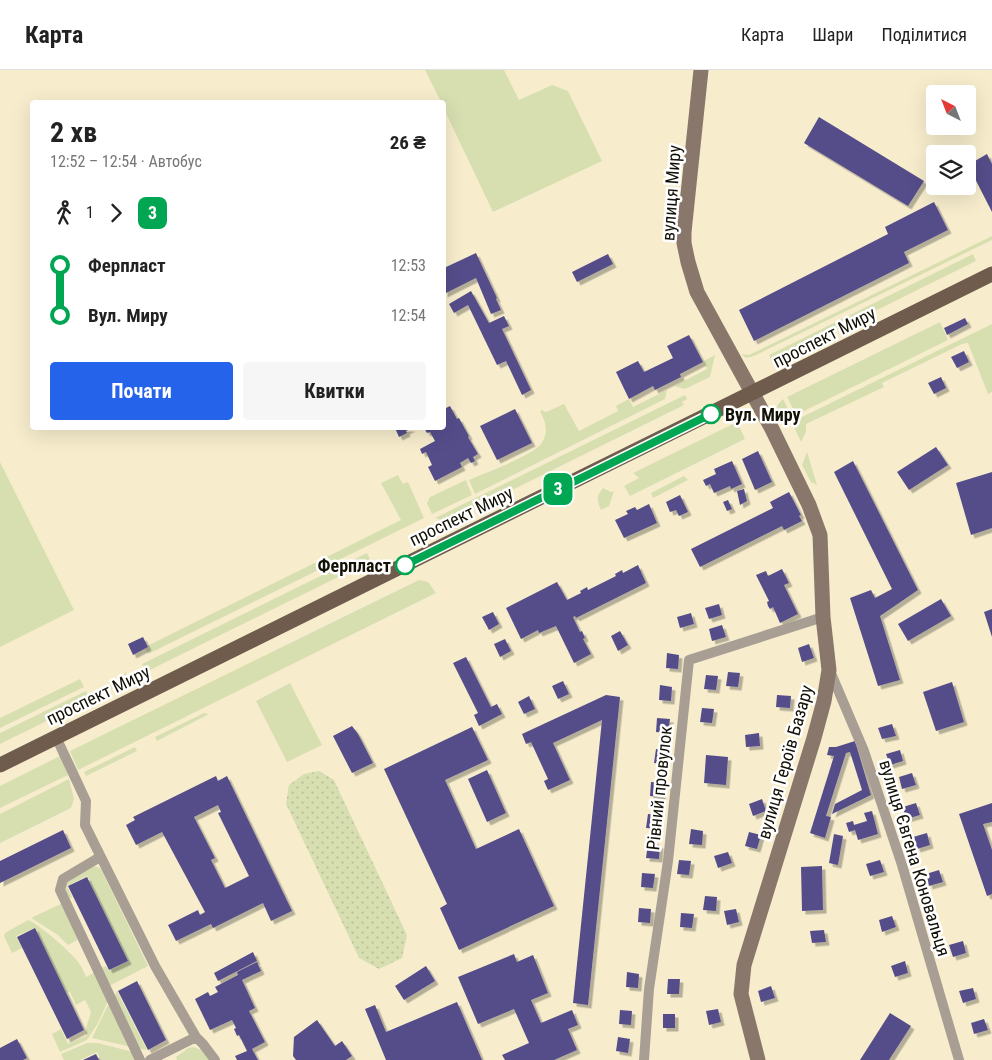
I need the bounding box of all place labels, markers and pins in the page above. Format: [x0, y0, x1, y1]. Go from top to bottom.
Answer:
marker: Вул. Миру [701, 404, 721, 424]
place label: Вул. Миру [725, 404, 801, 425]
place label: Ферпласт [318, 555, 391, 576]
marker: Ферпласт [395, 555, 415, 575]

